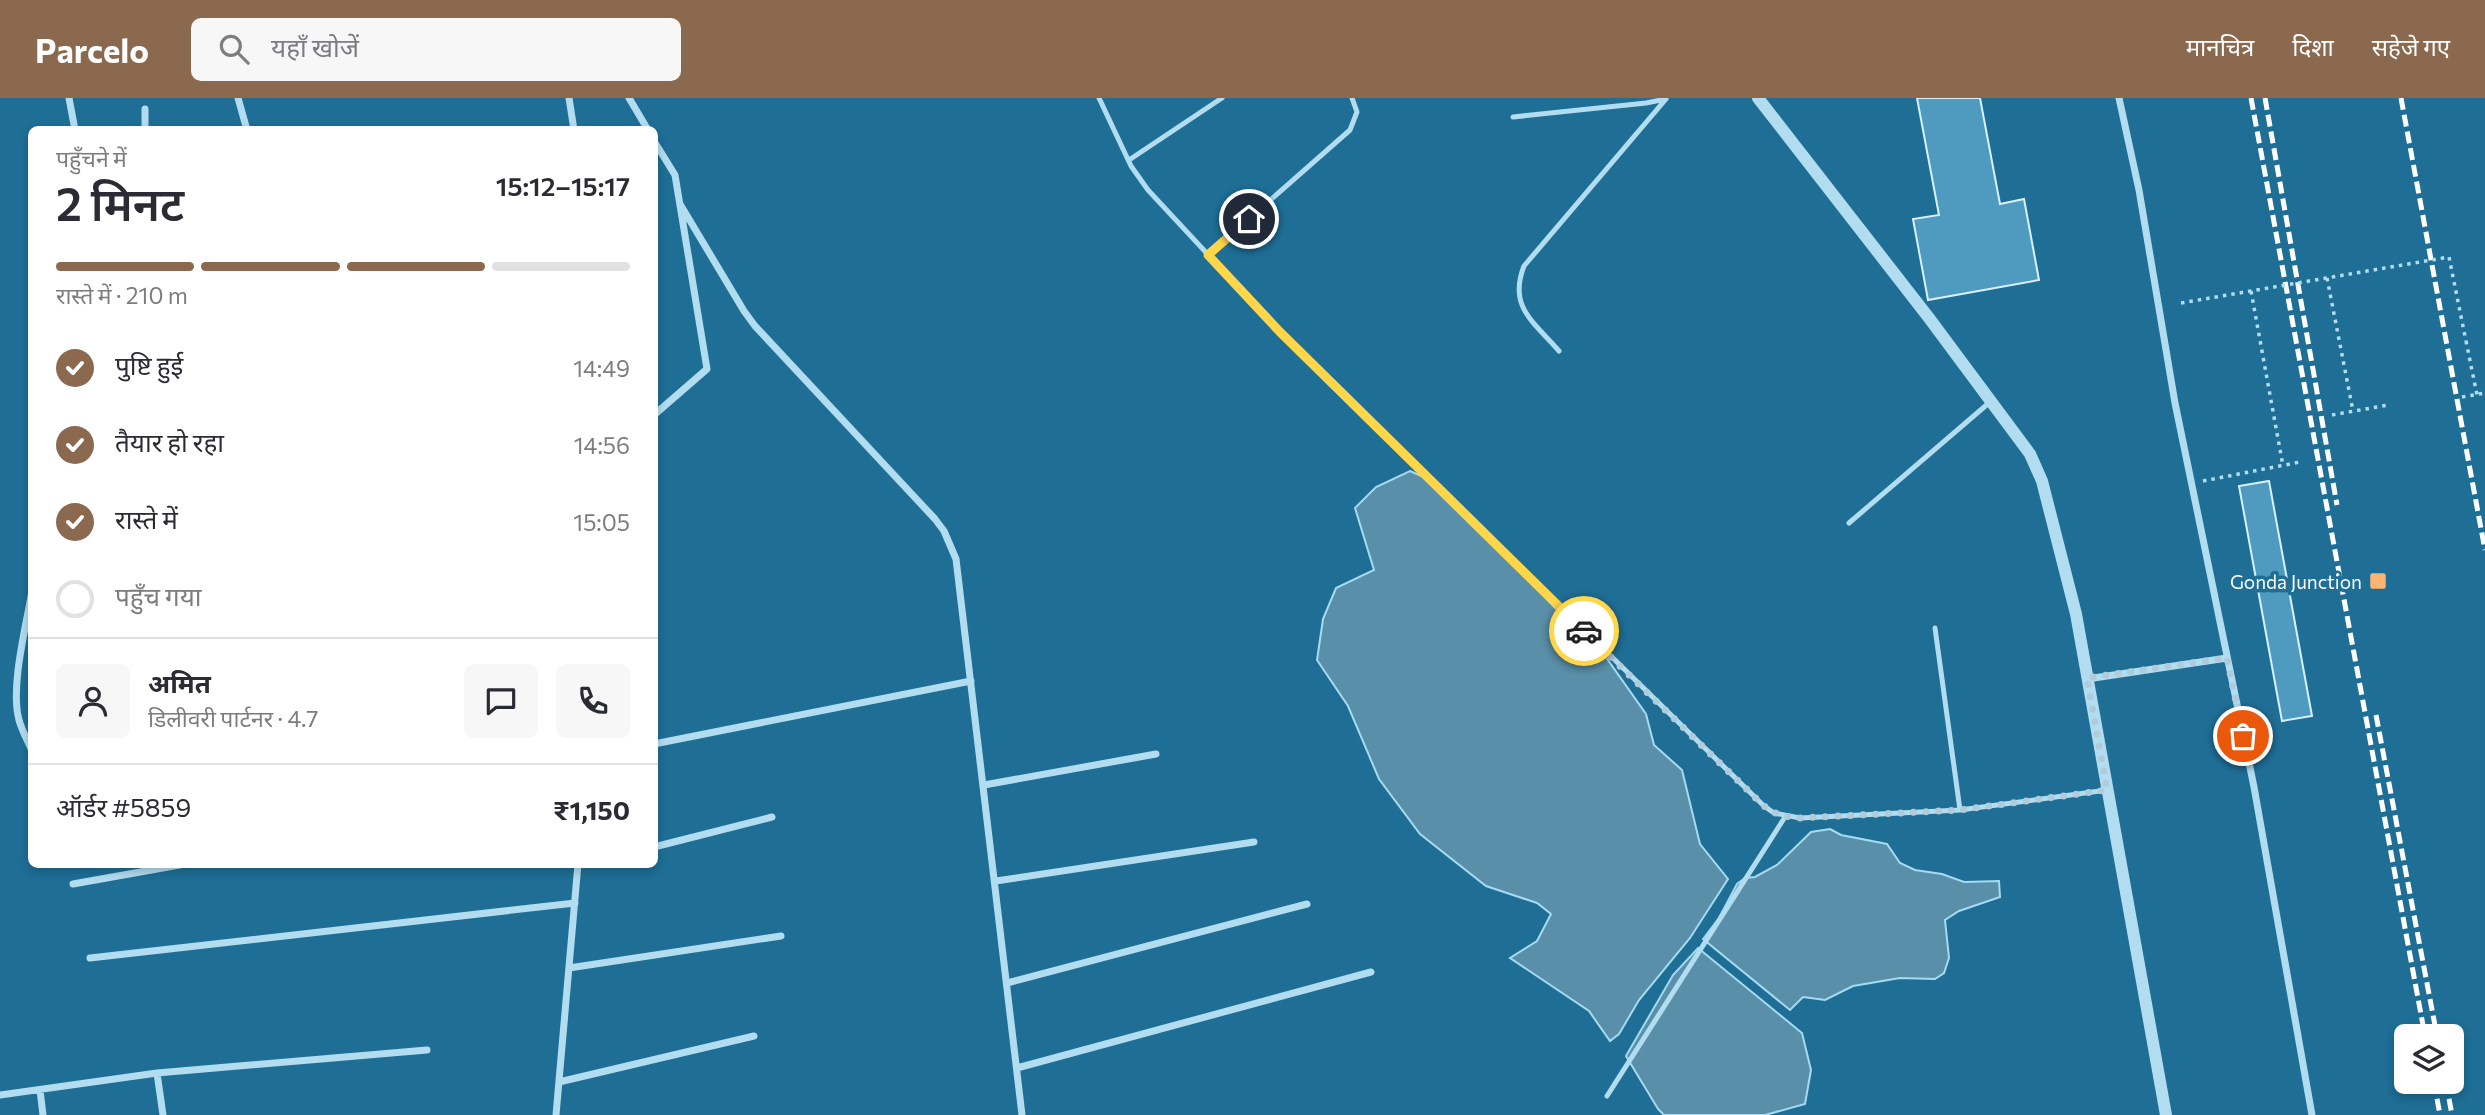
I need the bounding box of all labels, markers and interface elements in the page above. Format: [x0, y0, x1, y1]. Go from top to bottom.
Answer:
search box [191, 18, 681, 81]
text: Parcelo [35, 29, 149, 70]
icon: search [215, 30, 253, 68]
text: यहाँ खोजें [271, 31, 359, 62]
text: मानचित्र [2186, 32, 2254, 61]
text: दिशा [2292, 32, 2334, 61]
text: सहेजे गए [2372, 32, 2450, 61]
text: पहुँचने में [56, 144, 127, 172]
text: 15:12–15:17 [496, 170, 630, 201]
text: 2 मिनट [56, 174, 184, 230]
pin [1219, 189, 1279, 249]
icon: home [1230, 200, 1268, 238]
text: रास्ते में · 210 m [56, 281, 188, 309]
icon: check [56, 349, 94, 387]
text: पुष्टि हुई [115, 349, 183, 380]
text: 14:49 [573, 354, 630, 382]
icon: check [56, 426, 94, 464]
text: तैयार हो रहा [115, 426, 224, 457]
text: 14:56 [574, 431, 630, 459]
icon: check [56, 503, 94, 541]
text: रास्ते में [115, 503, 178, 534]
text: 15:05 [573, 508, 630, 536]
place label: Gonda Junction [2230, 570, 2362, 593]
marker: Gonda Junction [2368, 571, 2388, 591]
text: पहुँच गया [115, 580, 202, 611]
courier [1549, 596, 1619, 666]
icon: car [1565, 612, 1603, 650]
button: person [56, 664, 130, 738]
button: chat [464, 664, 538, 738]
button: phone [556, 664, 630, 738]
text: अमित [148, 667, 211, 698]
text: डिलीवरी पार्टनर · 4.7 [148, 704, 318, 732]
pin [2213, 706, 2273, 766]
icon: bag [2224, 717, 2262, 755]
text: ऑर्डर #5859 [56, 791, 191, 822]
text: ₹1,150 [553, 794, 630, 825]
map controls [2394, 1024, 2464, 1094]
button: layers [2394, 1024, 2464, 1094]

